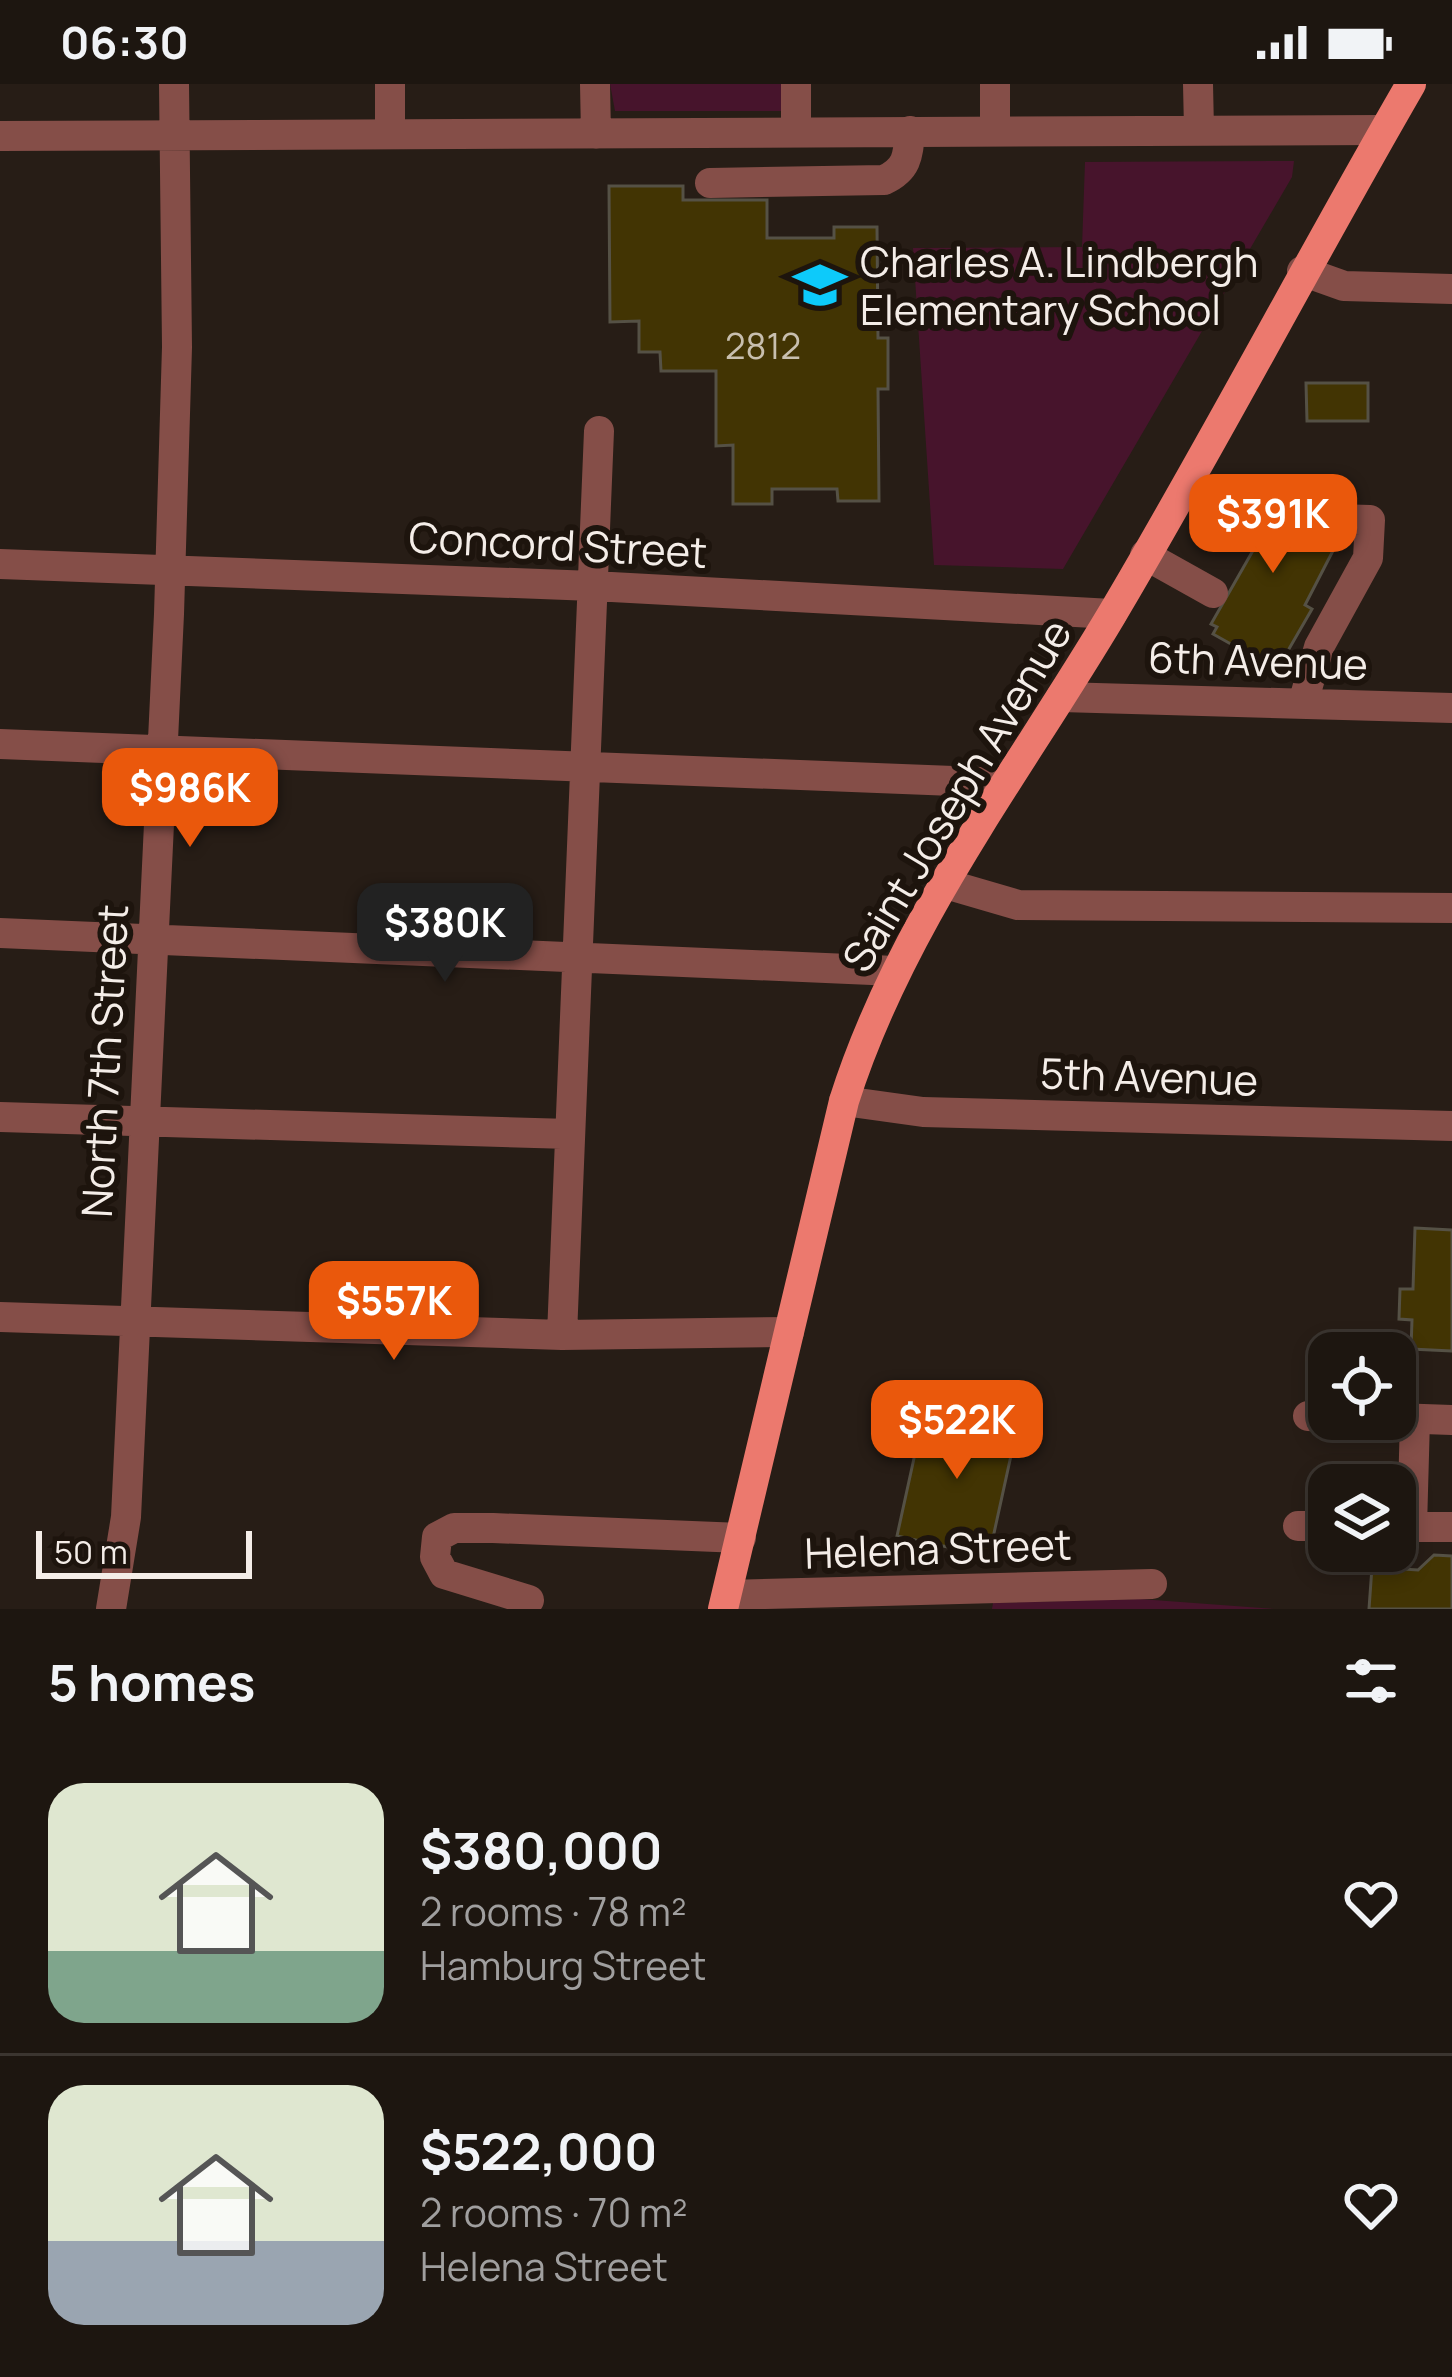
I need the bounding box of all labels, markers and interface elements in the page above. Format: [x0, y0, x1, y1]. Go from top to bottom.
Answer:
text: 06:30 [60, 11, 189, 73]
place label: Charles A. Lindbergh Elementary School [860, 232, 1258, 338]
school or university icon: Charles A. Lindbergh Elementary School [791, 256, 849, 314]
house number: 2812 [725, 321, 801, 370]
pin: $391K [1189, 474, 1357, 576]
text: $391K [1216, 486, 1330, 540]
street label: Concord Street [407, 507, 709, 581]
street label: Saint Joseph Avenue [828, 608, 1084, 982]
street label: 6th Avenue [1147, 627, 1369, 693]
pin: $986K [106, 748, 274, 850]
text: $986K [129, 760, 251, 814]
pin: $380K [361, 883, 529, 985]
text: $380K [384, 895, 506, 949]
street label: North 7th Street [67, 903, 141, 1219]
street label: 5th Avenue [1039, 1043, 1259, 1109]
pin: $557K [310, 1261, 478, 1363]
text: $557K [336, 1273, 452, 1327]
map controls [1308, 1332, 1416, 1572]
button: locate [1308, 1332, 1416, 1440]
pin: $522K [873, 1380, 1041, 1482]
text: $522K [898, 1392, 1016, 1446]
button: layers [1308, 1464, 1416, 1572]
street label: Helena Street [804, 1514, 1072, 1582]
scale bar [36, 1525, 252, 1578]
text: 50 m [54, 1529, 128, 1574]
text: 5 homes [48, 1647, 255, 1716]
icon: filters [1338, 1648, 1404, 1714]
text: $380,000 [420, 1815, 663, 1884]
icon: home [144, 1831, 288, 1975]
icon: heart [1338, 1870, 1404, 1936]
text: 2 rooms · 78 m² [420, 1884, 687, 1938]
text: Hamburg Street [420, 1938, 706, 1992]
text: $522,000 [420, 2116, 658, 2185]
icon: home [144, 2133, 288, 2277]
icon: heart [1338, 2172, 1404, 2238]
text: 2 rooms · 70 m² [420, 2185, 688, 2239]
text: Helena Street [420, 2239, 668, 2293]

